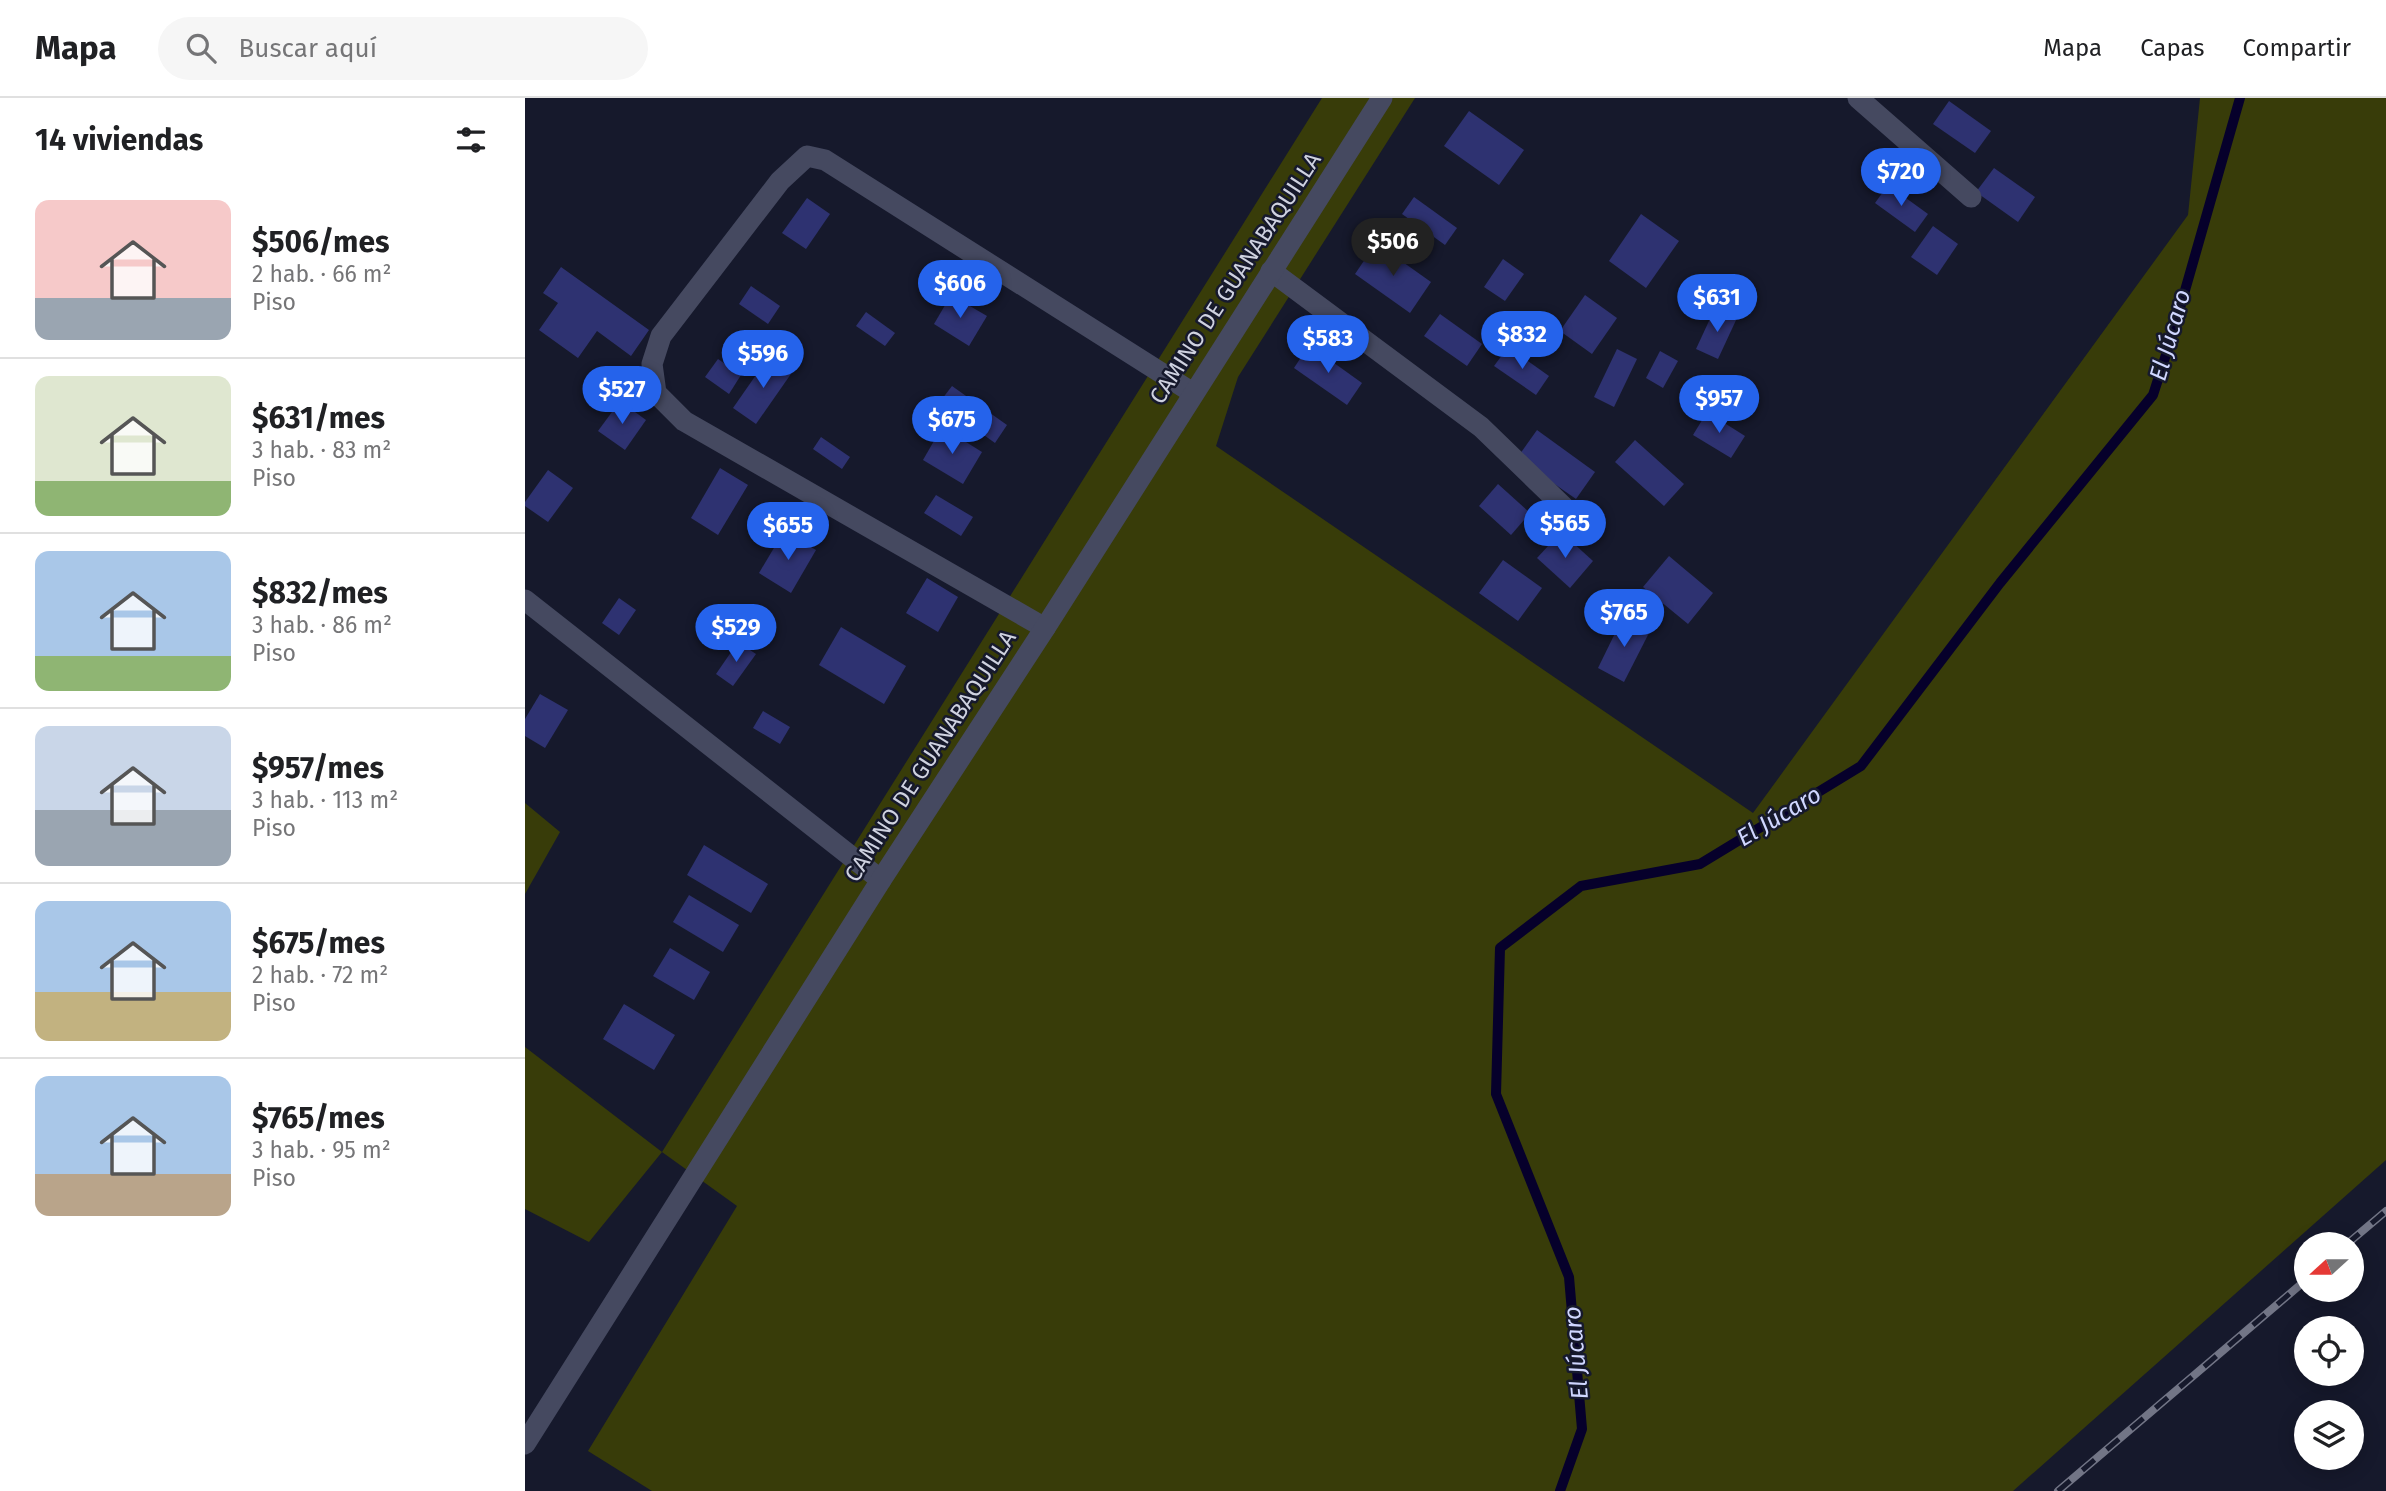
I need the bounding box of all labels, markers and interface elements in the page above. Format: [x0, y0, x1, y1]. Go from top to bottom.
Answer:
search box [158, 17, 648, 80]
text: Mapa [35, 28, 116, 68]
icon: search [182, 29, 220, 67]
text: Buscar aquí [238, 33, 377, 64]
text: Mapa [2043, 34, 2102, 62]
text: Capas [2140, 34, 2204, 62]
text: Compartir [2242, 34, 2351, 62]
icon: filters [452, 121, 490, 159]
text: 14 viviendas [35, 122, 203, 158]
street label: CAMINO DE GUANABAQUILLA [1143, 146, 1327, 409]
pin: $720 [1860, 148, 1942, 208]
text: $720 [1877, 157, 1925, 185]
pin: $506 [1352, 218, 1434, 278]
text: $506/mes [252, 224, 390, 260]
text: $506 [1367, 227, 1419, 255]
icon: home [91, 228, 175, 312]
text: 2 hab. · 66 m² [252, 260, 392, 288]
pin: $606 [919, 260, 1001, 320]
text: $606 [934, 269, 986, 297]
pin: $631 [1676, 274, 1758, 334]
text: $631 [1693, 283, 1741, 311]
water label: El Júcaro [2144, 286, 2196, 384]
text: Piso [252, 288, 296, 316]
pin: $832 [1481, 312, 1563, 371]
pin: $583 [1287, 316, 1369, 375]
text: $832 [1497, 320, 1547, 348]
text: $583 [1303, 324, 1353, 352]
pin: $596 [722, 330, 804, 390]
text: $596 [738, 339, 788, 367]
pin: $527 [581, 366, 663, 426]
text: $527 [598, 375, 646, 403]
pin: $957 [1678, 376, 1760, 435]
text: $957 [1695, 384, 1743, 412]
pin: $675 [911, 396, 993, 456]
text: $631/mes [252, 400, 385, 436]
icon: home [91, 404, 175, 488]
text: $675 [928, 405, 976, 433]
text: 3 hab. · 83 m² [252, 436, 391, 464]
text: Piso [252, 464, 296, 492]
pin: $565 [1524, 500, 1606, 560]
pin: $655 [747, 503, 829, 562]
text: $565 [1540, 509, 1590, 537]
text: $655 [763, 511, 813, 539]
text: $832/mes [252, 575, 388, 611]
icon: home [91, 579, 175, 663]
pin: $765 [1583, 589, 1665, 649]
text: $765 [1600, 598, 1648, 626]
pin: $529 [695, 604, 777, 664]
text: 3 hab. · 86 m² [252, 611, 392, 639]
text: $529 [711, 613, 761, 641]
street label: CAMINO DE GUANABAQUILLA [838, 624, 1022, 887]
text: Piso [252, 639, 296, 667]
text: $957/mes [252, 750, 384, 786]
icon: home [91, 754, 175, 838]
water label: El Júcaro [1732, 780, 1826, 852]
text: 3 hab. · 113 m² [252, 786, 398, 814]
text: Piso [252, 814, 296, 842]
text: $675/mes [252, 925, 385, 961]
icon: home [91, 929, 175, 1013]
text: 2 hab. · 72 m² [252, 961, 388, 989]
text: Piso [252, 989, 296, 1017]
text: $765/mes [252, 1100, 385, 1136]
icon: home [91, 1104, 175, 1188]
text: 3 hab. · 95 m² [252, 1136, 391, 1164]
text: Piso [252, 1164, 296, 1192]
north arrow [2294, 1232, 2364, 1302]
map controls [2294, 1232, 2364, 1470]
water label: El Júcaro [1558, 1305, 1594, 1401]
button: locate [2294, 1316, 2364, 1386]
button: layers [2294, 1400, 2364, 1470]

